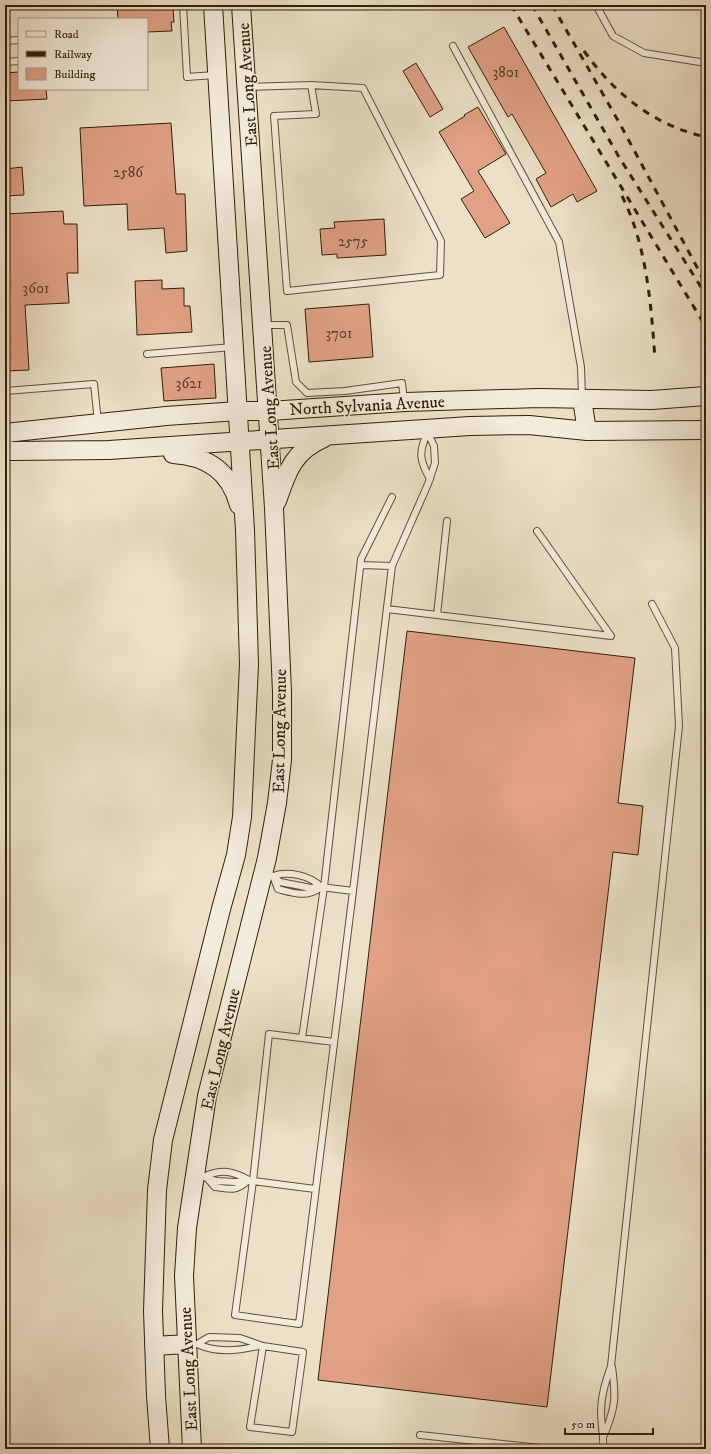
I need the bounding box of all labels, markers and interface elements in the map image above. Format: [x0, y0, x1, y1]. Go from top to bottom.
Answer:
legend [18, 18, 148, 90]
street label: East Long Avenue [233, 22, 263, 148]
text: Road [54, 27, 79, 42]
text: Railway [54, 47, 92, 62]
house number: 3801 [493, 63, 519, 82]
text: Building [54, 67, 95, 82]
house number: 2586 [113, 163, 144, 182]
house number: 2575 [338, 232, 369, 251]
house number: 3601 [23, 279, 49, 298]
house number: 3701 [325, 324, 353, 343]
street label: East Long Avenue [255, 345, 285, 471]
house number: 3621 [176, 374, 202, 393]
street label: North Sylvania Avenue [289, 391, 445, 421]
street label: East Long Avenue [268, 669, 292, 793]
street label: East Long Avenue [196, 986, 246, 1112]
street label: East Long Avenue [175, 1306, 203, 1432]
scale bar [565, 1410, 653, 1436]
text: 50 m [571, 1417, 595, 1432]

